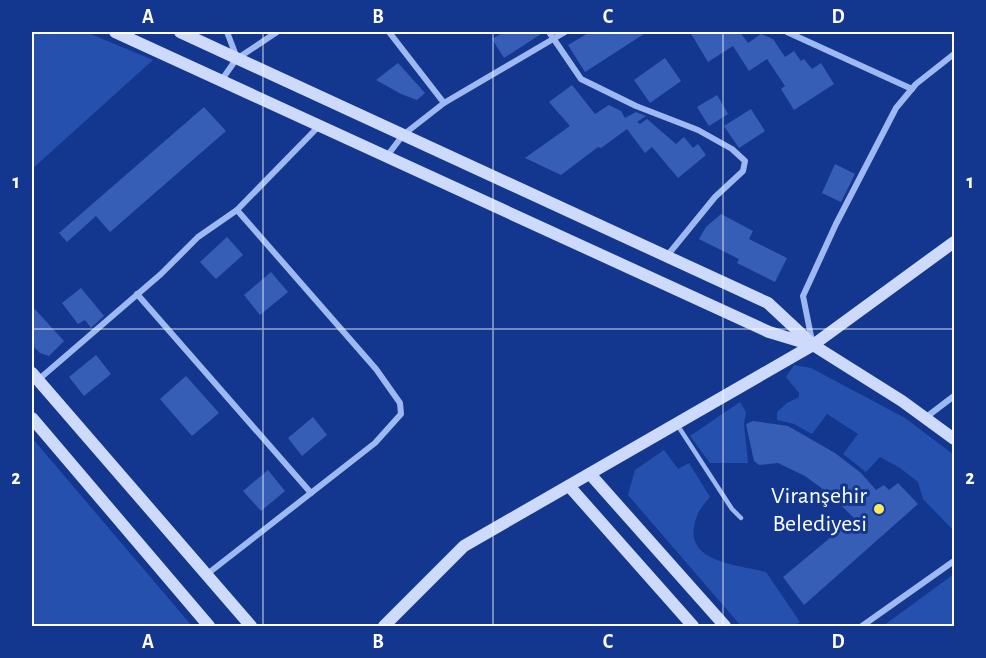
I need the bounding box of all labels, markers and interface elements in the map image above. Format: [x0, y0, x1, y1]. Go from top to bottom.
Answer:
text: A [142, 7, 154, 27]
text: B [372, 7, 384, 27]
text: C [603, 7, 614, 27]
text: D [831, 7, 845, 27]
text: 1 [12, 172, 20, 192]
text: 1 [966, 172, 974, 192]
text: 2 [11, 468, 21, 488]
text: 2 [965, 468, 975, 488]
place label: Viranşehir Belediyesi [771, 484, 867, 536]
marker: Viranşehir Belediyesi [872, 502, 886, 516]
text: A [142, 632, 154, 652]
text: B [372, 632, 384, 652]
text: C [603, 632, 614, 652]
text: D [831, 632, 845, 652]

